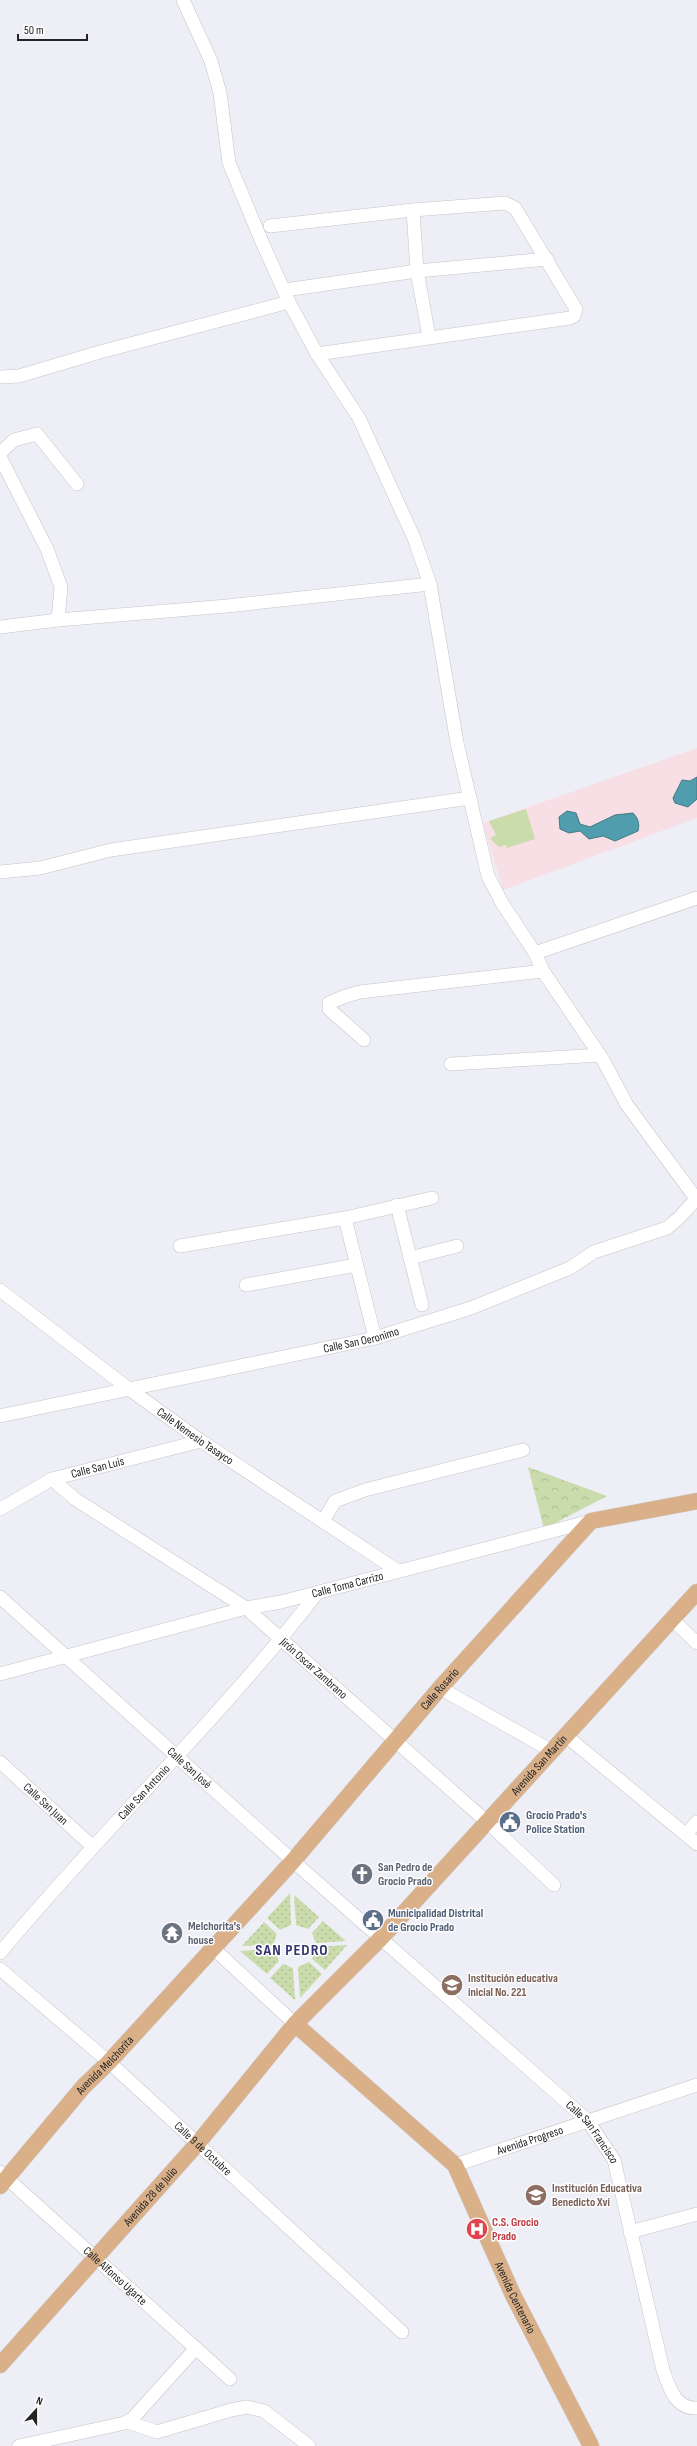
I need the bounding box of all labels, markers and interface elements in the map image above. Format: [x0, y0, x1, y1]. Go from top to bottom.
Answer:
scale bar [18, 16, 87, 42]
text: 50 m [24, 23, 44, 38]
street label: Calle San Oeronimo [322, 1324, 401, 1357]
street label: Calle Nemesio Tasayco [154, 1405, 236, 1468]
street label: Calle San Luis [69, 1454, 126, 1482]
street label: Calle Toma Carrizo [310, 1569, 385, 1602]
street label: Jirón Oscar Zambrano [276, 1634, 350, 1702]
street label: Calle Rosario [418, 1665, 463, 1713]
street label: Avenida San Martín [507, 1732, 571, 1799]
street label: Calle San José [164, 1744, 215, 1792]
street label: Calle San Antonio [115, 1762, 173, 1823]
street label: Calle San Juan [20, 1780, 71, 1828]
place label: Grocio Prado's Police Station [526, 1808, 587, 1837]
public building icon: Grocio Prado's Police Station [497, 1809, 523, 1835]
place label: San Pedro de Grocio Prado [378, 1860, 432, 1889]
church icon: San Pedro de Grocio Prado [349, 1861, 375, 1887]
place label: Municipalidad Distrital de Grocio Prado [388, 1906, 483, 1935]
public building icon: Municipalidad Distrital de Grocio Prado [360, 1907, 386, 1933]
place label: Melchorita's house [188, 1919, 241, 1948]
temple icon: Melchorita's house [159, 1920, 185, 1946]
district label: SAN PEDRO [255, 1941, 329, 1960]
place label: Institución educativa inicial No. 221 [468, 1971, 558, 2000]
school or university icon: Institución educativa inicial No. 221 [439, 1972, 465, 1998]
street label: Avenida Melchorita [72, 2033, 137, 2099]
street label: Calle San Francisco [562, 2098, 622, 2165]
street label: Calle 9 de Octubre [171, 2119, 235, 2179]
street label: Avenida Progreso [494, 2123, 565, 2159]
street label: Avenida 28 de Julio [120, 2164, 181, 2230]
place label: Institución Educativa Benedicto Xvi [552, 2181, 642, 2210]
school or university icon: Institución Educativa Benedicto Xvi [523, 2182, 549, 2208]
place label: C.S. Grocio Prado [492, 2215, 539, 2244]
hospital icon: C.S. Grocio Prado [464, 2216, 490, 2242]
street label: Calle Alfonso Ugarte [80, 2243, 150, 2309]
street label: Avenida Centenario [491, 2259, 539, 2336]
north arrow [16, 2390, 56, 2430]
text: N [34, 2394, 45, 2408]

